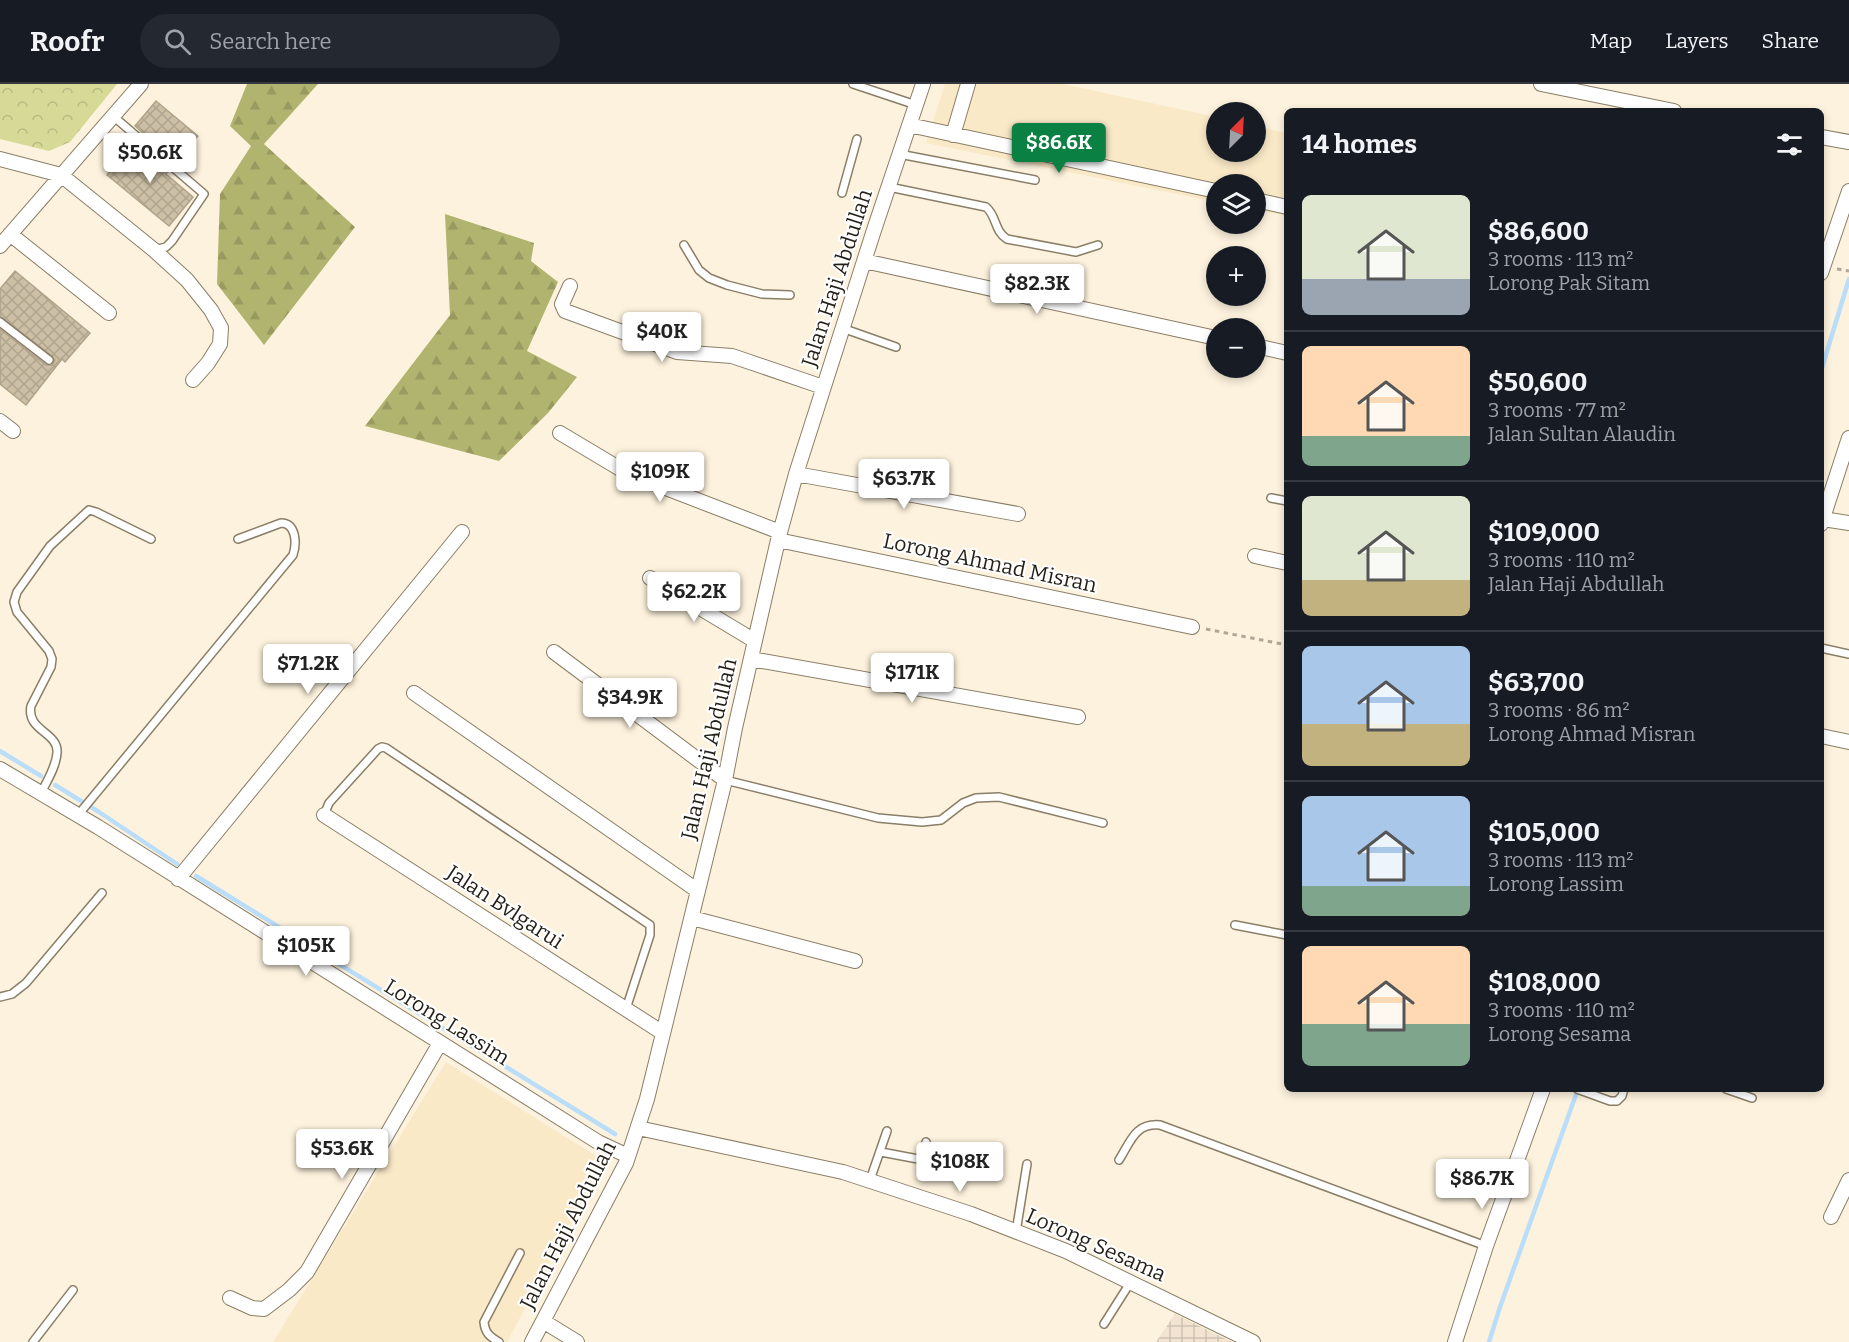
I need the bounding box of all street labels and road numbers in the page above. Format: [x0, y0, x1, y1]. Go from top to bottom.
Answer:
street label: Jalan Haji Abdullah [796, 186, 878, 371]
street label: Lorong Ahmad Misran [881, 528, 1099, 598]
street label: Jalan Haji Abdullah [675, 656, 743, 843]
street label: Jalan Bvlgarui [441, 859, 568, 954]
street label: Lorong Lassim [380, 973, 514, 1071]
street label: Jalan Haji Abdullah [514, 1137, 622, 1314]
street label: Lorong Sesama [1022, 1203, 1170, 1288]

